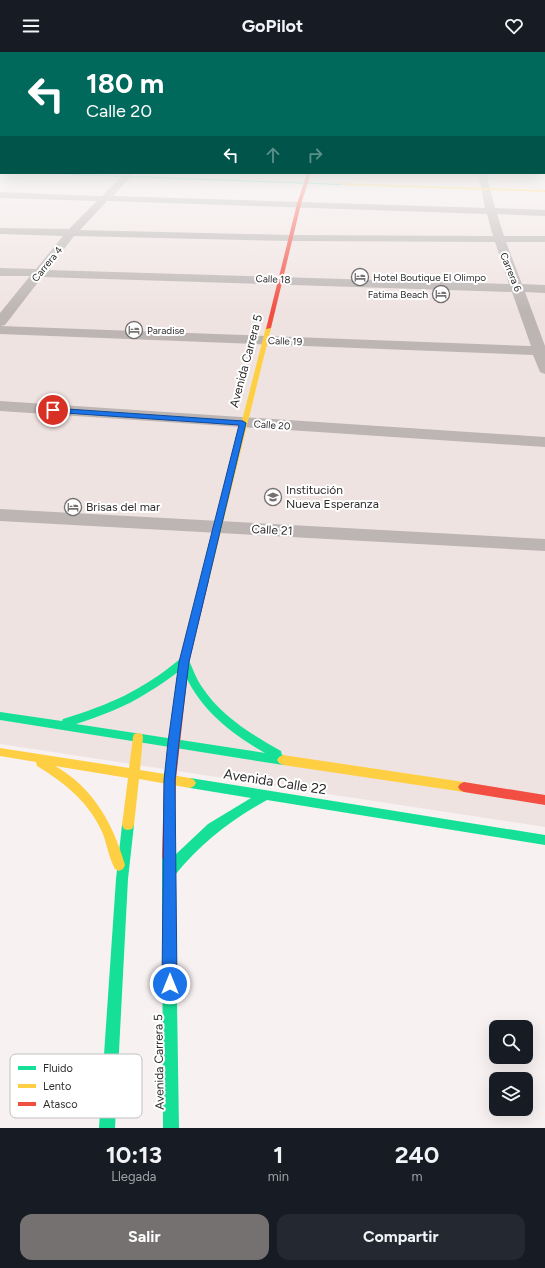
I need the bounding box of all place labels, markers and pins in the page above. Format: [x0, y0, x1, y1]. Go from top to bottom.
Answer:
hotel icon: Hotel Boutique El Olimpo [350, 267, 370, 287]
place label: Hotel Boutique El Olimpo [373, 271, 486, 284]
hotel icon: Fatima Beach [431, 284, 451, 304]
place label: Fatima Beach [368, 288, 428, 301]
hotel icon: Paradise [124, 320, 144, 340]
place label: Paradise [147, 324, 185, 337]
pin [36, 393, 70, 427]
place label: Institución Nueva Esperanza [286, 483, 379, 511]
school or university icon: Institución Nueva Esperanza [263, 487, 283, 507]
hotel icon: Brisas del mar [63, 497, 83, 517]
place label: Brisas del mar [86, 500, 160, 514]

